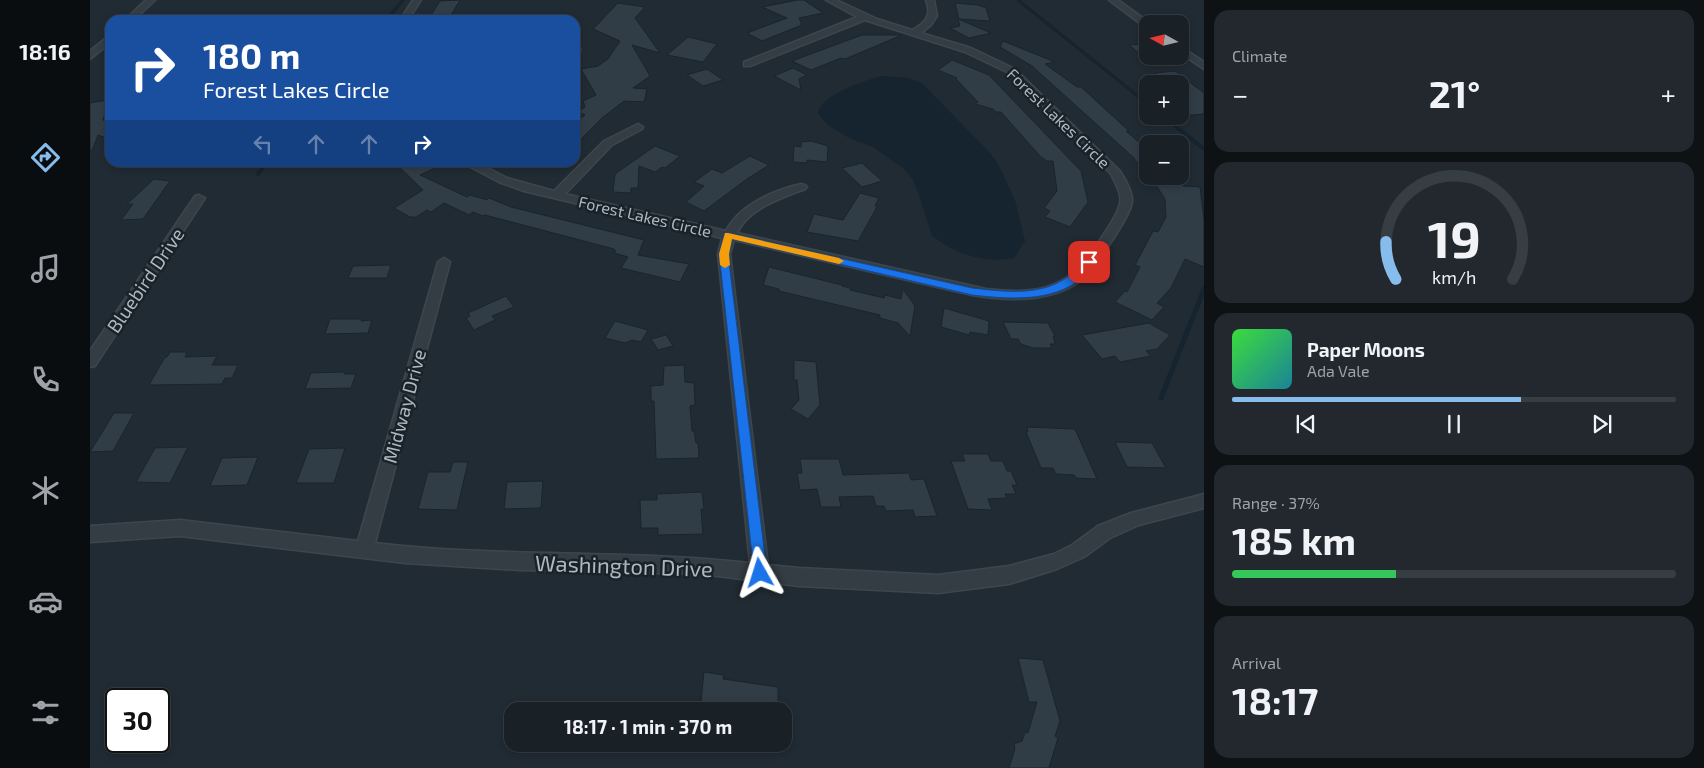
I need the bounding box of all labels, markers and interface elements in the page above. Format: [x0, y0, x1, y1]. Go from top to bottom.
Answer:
north arrow [1139, 15, 1189, 65]
map controls [1139, 15, 1189, 185]
text: 180 m [203, 34, 300, 76]
icon: right [120, 35, 185, 100]
text: 18:16 [19, 38, 71, 64]
text: Climate [1232, 46, 1287, 65]
street label: Forest Lakes Circle [1004, 64, 1114, 172]
text: 21° [1429, 70, 1480, 116]
button: + [1139, 75, 1189, 125]
text: Forest Lakes Circle [203, 76, 390, 102]
text: − [1232, 77, 1248, 111]
text: + [1661, 77, 1676, 111]
icon: left [249, 130, 277, 158]
icon: ahead [302, 130, 330, 158]
icon: ahead [355, 130, 383, 158]
icon: right [408, 130, 436, 158]
button: − [1139, 135, 1189, 185]
icon: directions [28, 140, 63, 175]
street label: Forest Lakes Circle [577, 191, 713, 241]
text: 19 [1427, 206, 1481, 268]
street label: Bluebird Drive [101, 223, 189, 337]
pin [1068, 241, 1110, 283]
icon: arrive [1075, 248, 1103, 276]
icon: music [28, 251, 63, 286]
text: km/h [1432, 266, 1476, 288]
text: Paper Moons [1307, 338, 1425, 361]
street label: Midway Drive [378, 346, 430, 466]
text: Ada Vale [1307, 361, 1370, 380]
icon: phone [28, 362, 63, 397]
icon: previous [1292, 410, 1320, 438]
icon: pause [1440, 410, 1468, 438]
icon: next [1588, 410, 1616, 438]
icon: climate [28, 473, 63, 508]
text: Range · 37% [1232, 493, 1320, 512]
text: 185 km [1232, 517, 1356, 563]
position arrow [733, 546, 785, 598]
street label: Washington Drive [535, 549, 713, 581]
icon: car [28, 584, 63, 619]
text: Arrival [1232, 653, 1281, 672]
text: 18:17 [1232, 677, 1318, 723]
speed limit sign: 30 [105, 688, 170, 753]
icon: filters [28, 695, 63, 730]
text: 18:17 · 1 min · 370 m [564, 715, 732, 738]

